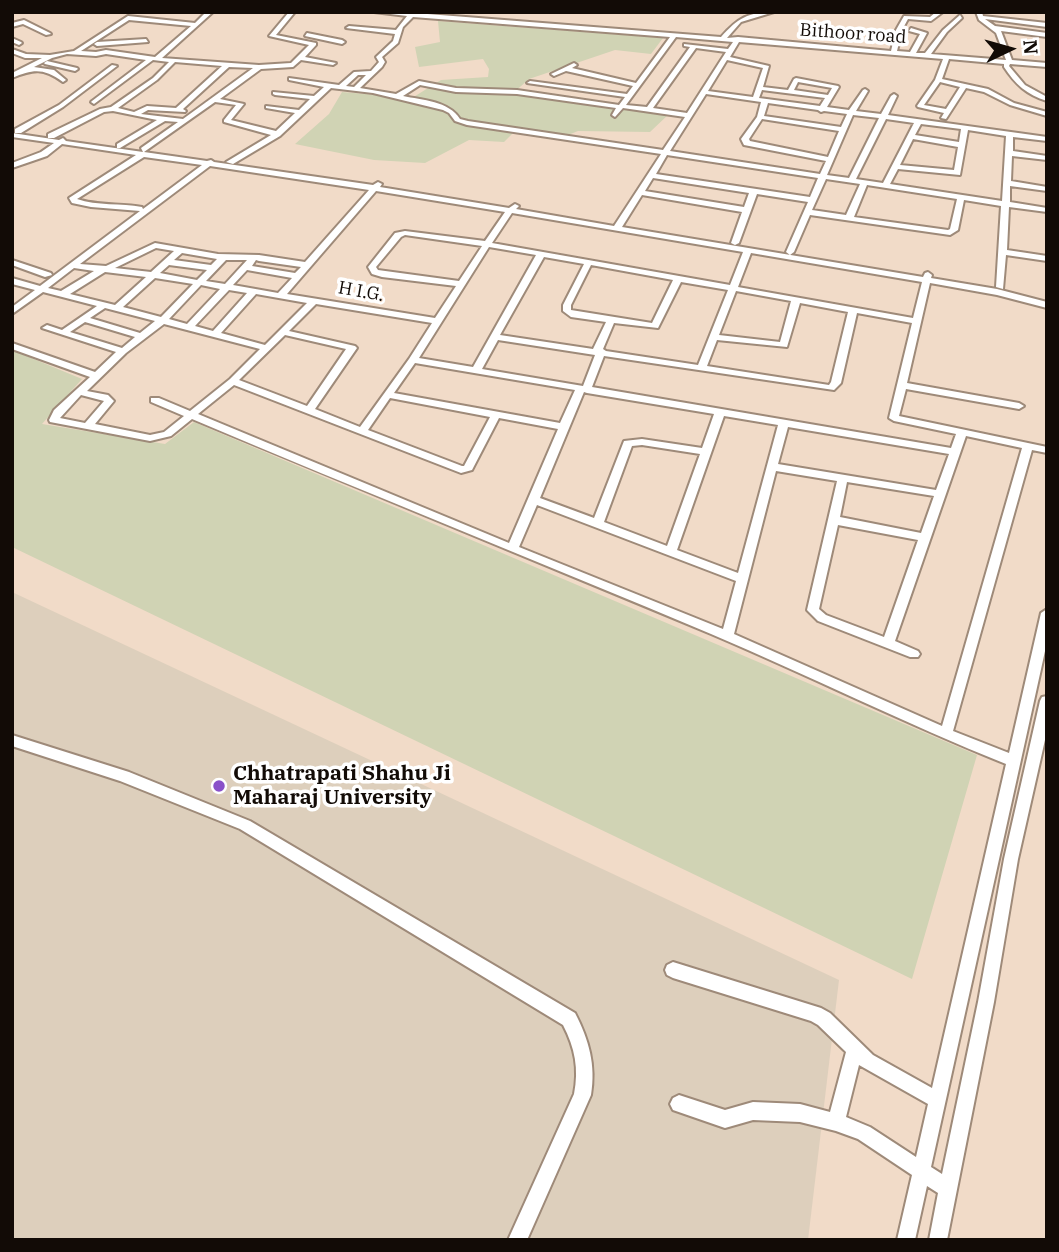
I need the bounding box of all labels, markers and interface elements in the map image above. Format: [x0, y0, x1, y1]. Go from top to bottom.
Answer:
north arrow [975, 14, 1045, 84]
street label: Bithoor road [799, 19, 907, 49]
text: N [1018, 39, 1044, 56]
street label: H I.G. [337, 277, 385, 307]
place label: Chhatrapati Shahu Ji Maharaj University [233, 761, 451, 811]
marker: Chhatrapati Shahu Ji Maharaj University [211, 778, 227, 794]

